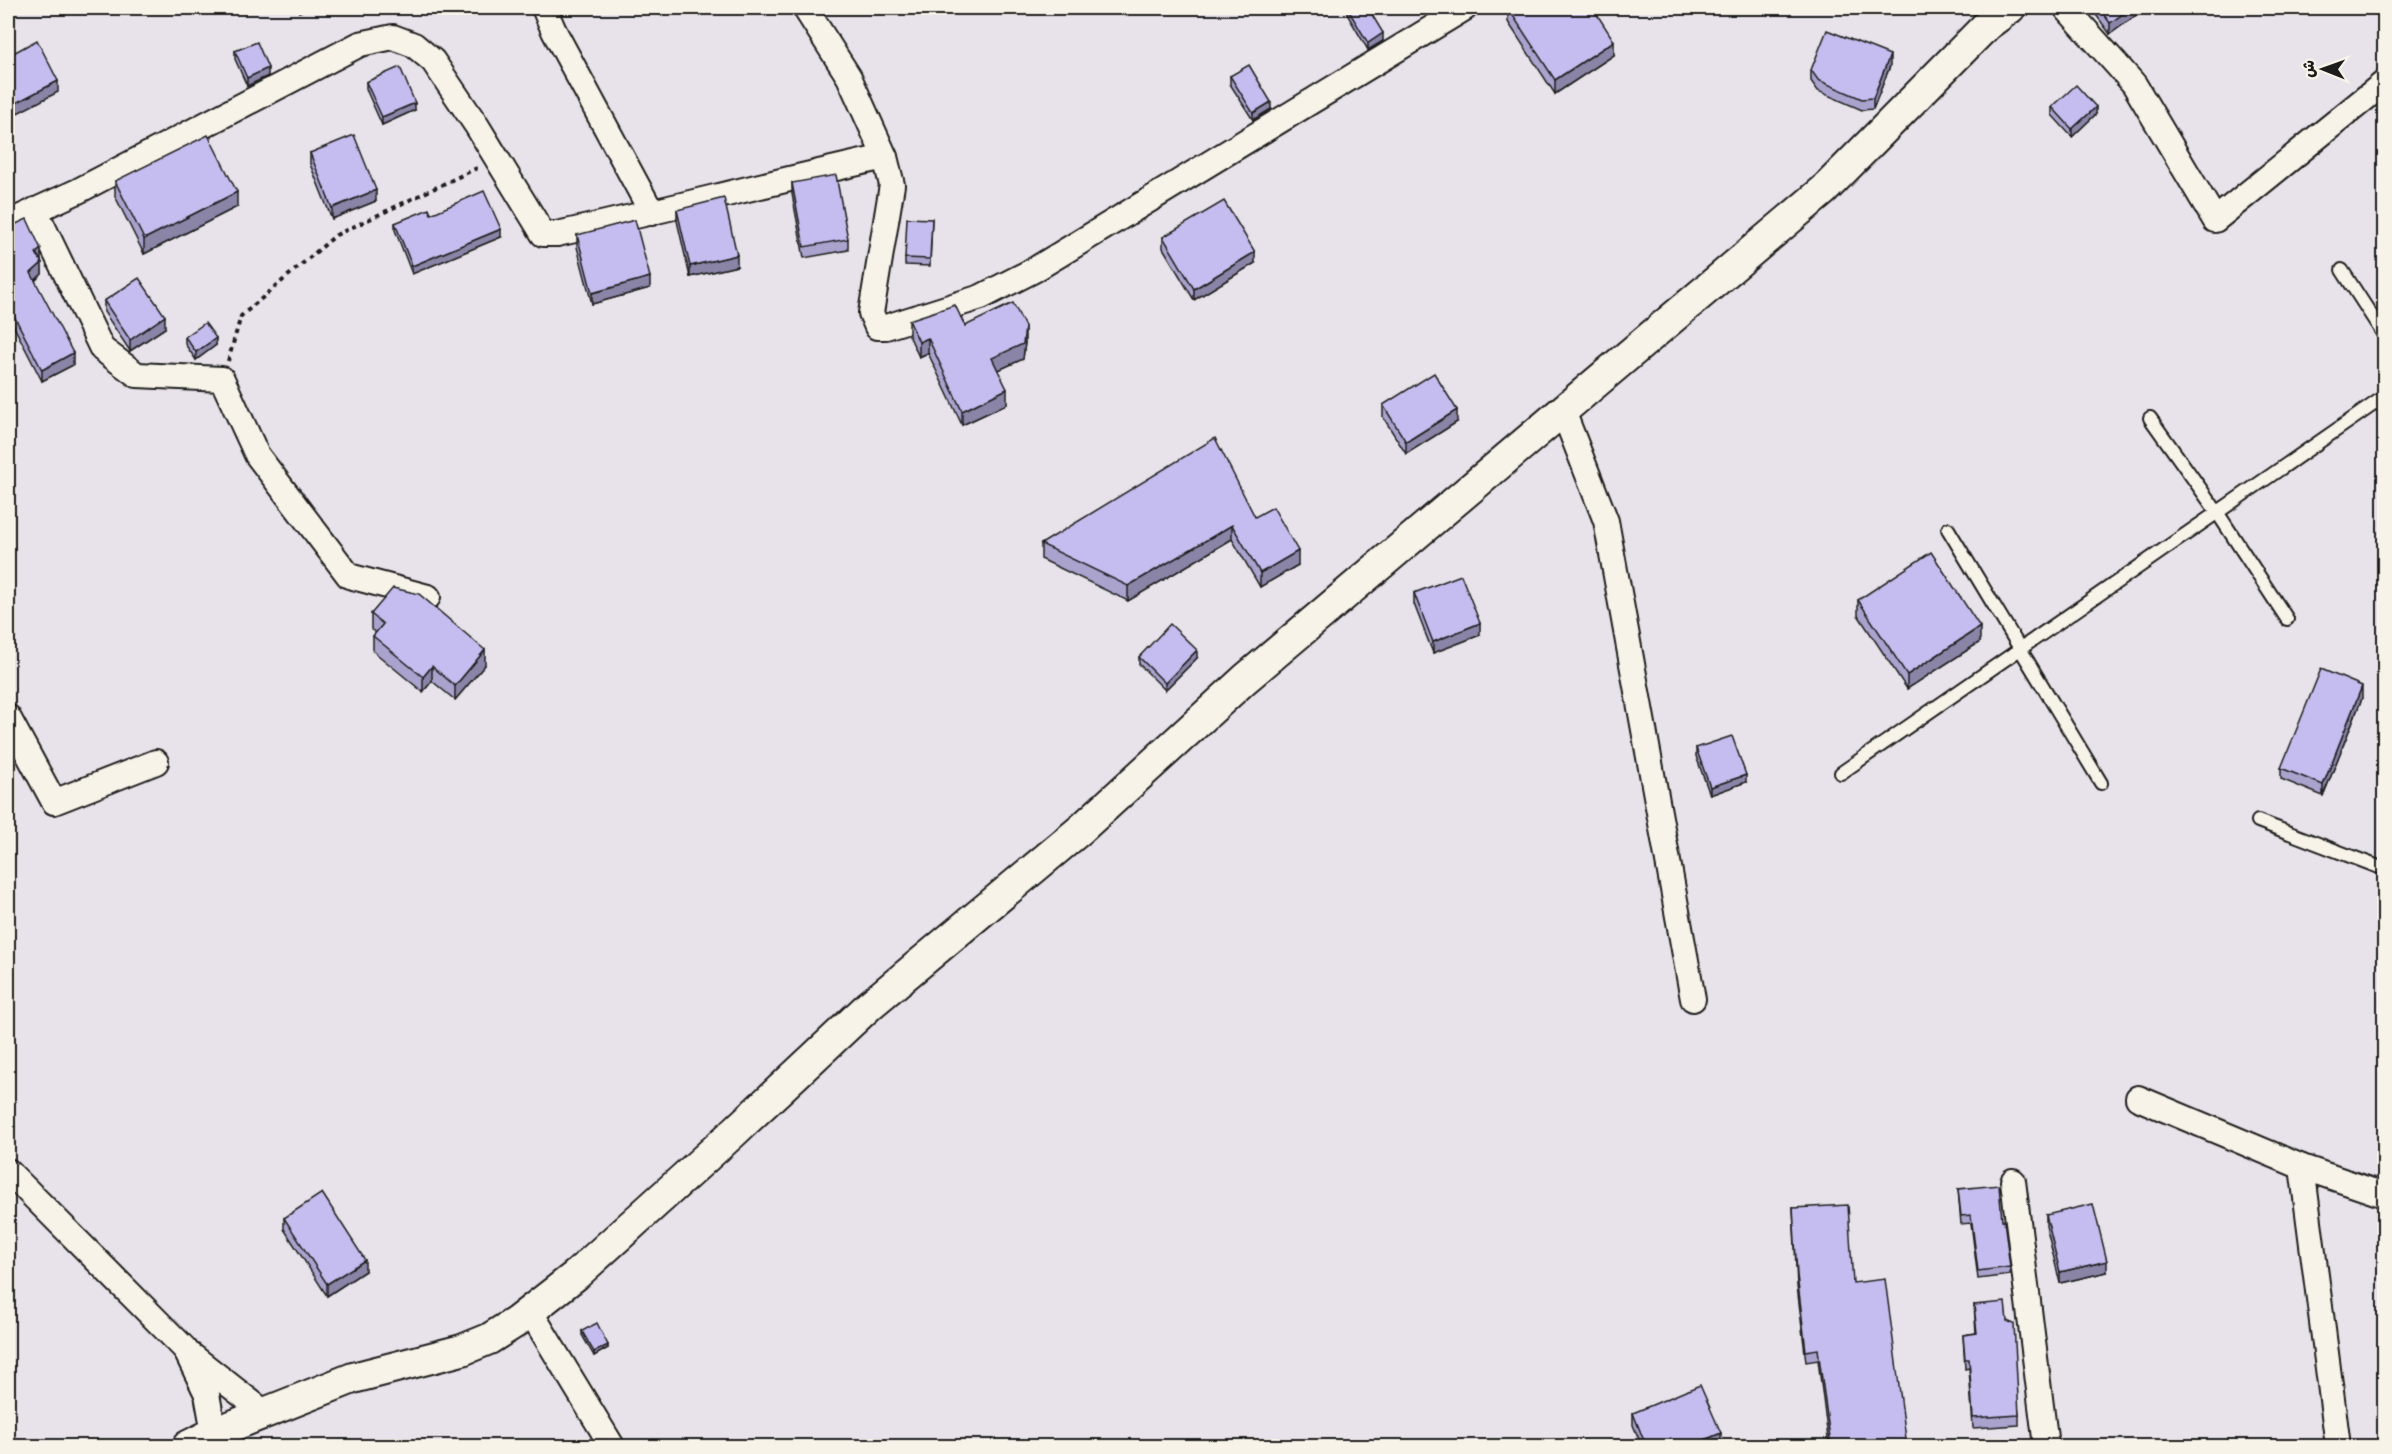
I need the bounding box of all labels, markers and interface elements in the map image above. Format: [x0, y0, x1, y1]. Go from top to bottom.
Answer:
north arrow [2293, 39, 2353, 99]
text: ش [2298, 60, 2322, 78]

